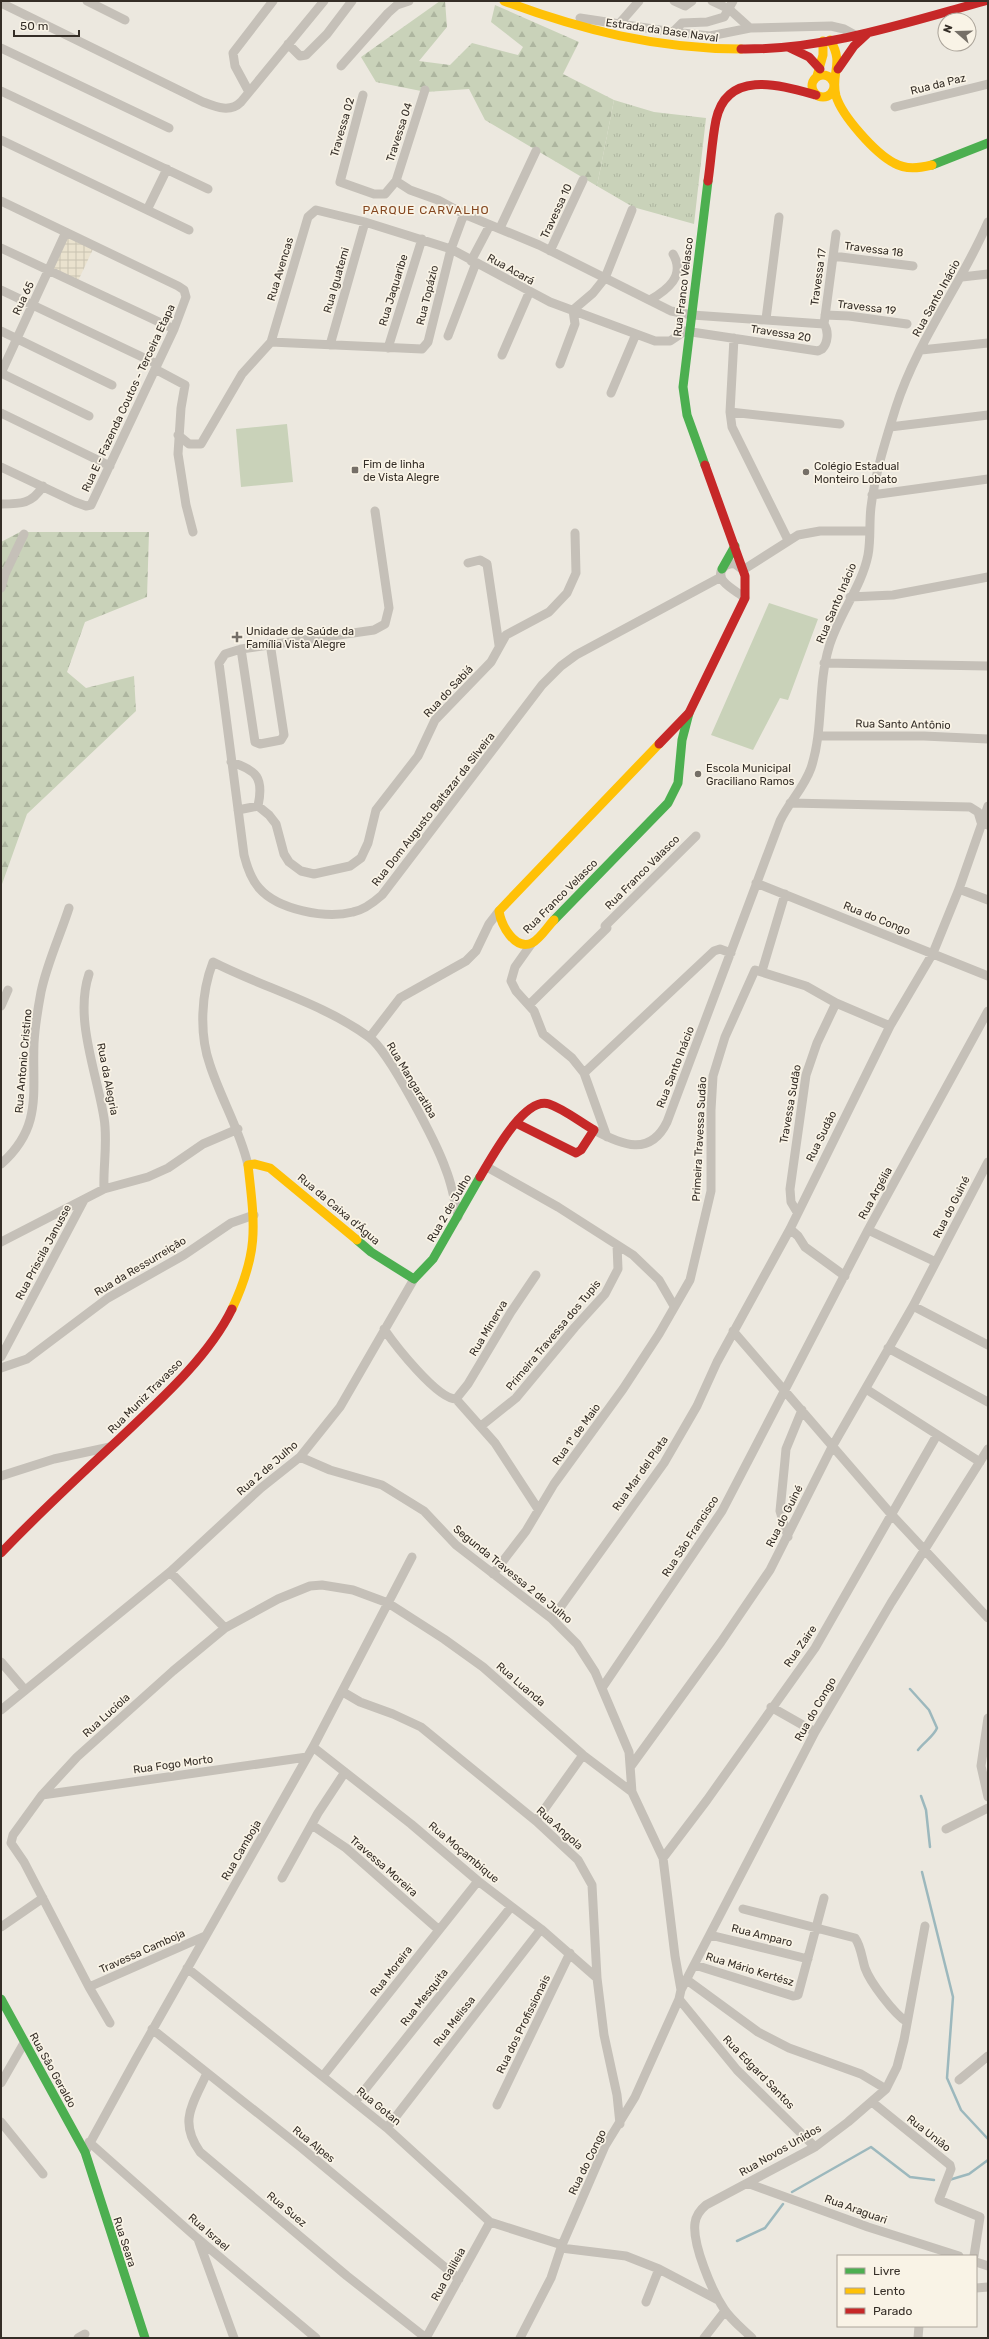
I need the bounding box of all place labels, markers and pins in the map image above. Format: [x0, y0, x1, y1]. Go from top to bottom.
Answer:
place label: Fim de linha de Vista Alegre [363, 458, 439, 484]
place label: Colégio Estadual Monteiro Lobato [814, 460, 899, 486]
marker: Fim de linha de Vista Alegre [350, 465, 360, 475]
marker: Colégio Estadual Monteiro Lobato [801, 467, 811, 477]
place label: Unidade de Saúde da Família Vista Alegre [246, 625, 354, 651]
marker: Unidade de Saúde da Família Vista Alegre [231, 631, 243, 643]
place label: Escola Municipal Graciliano Ramos [706, 762, 795, 788]
marker: Escola Municipal Graciliano Ramos [693, 769, 703, 779]

